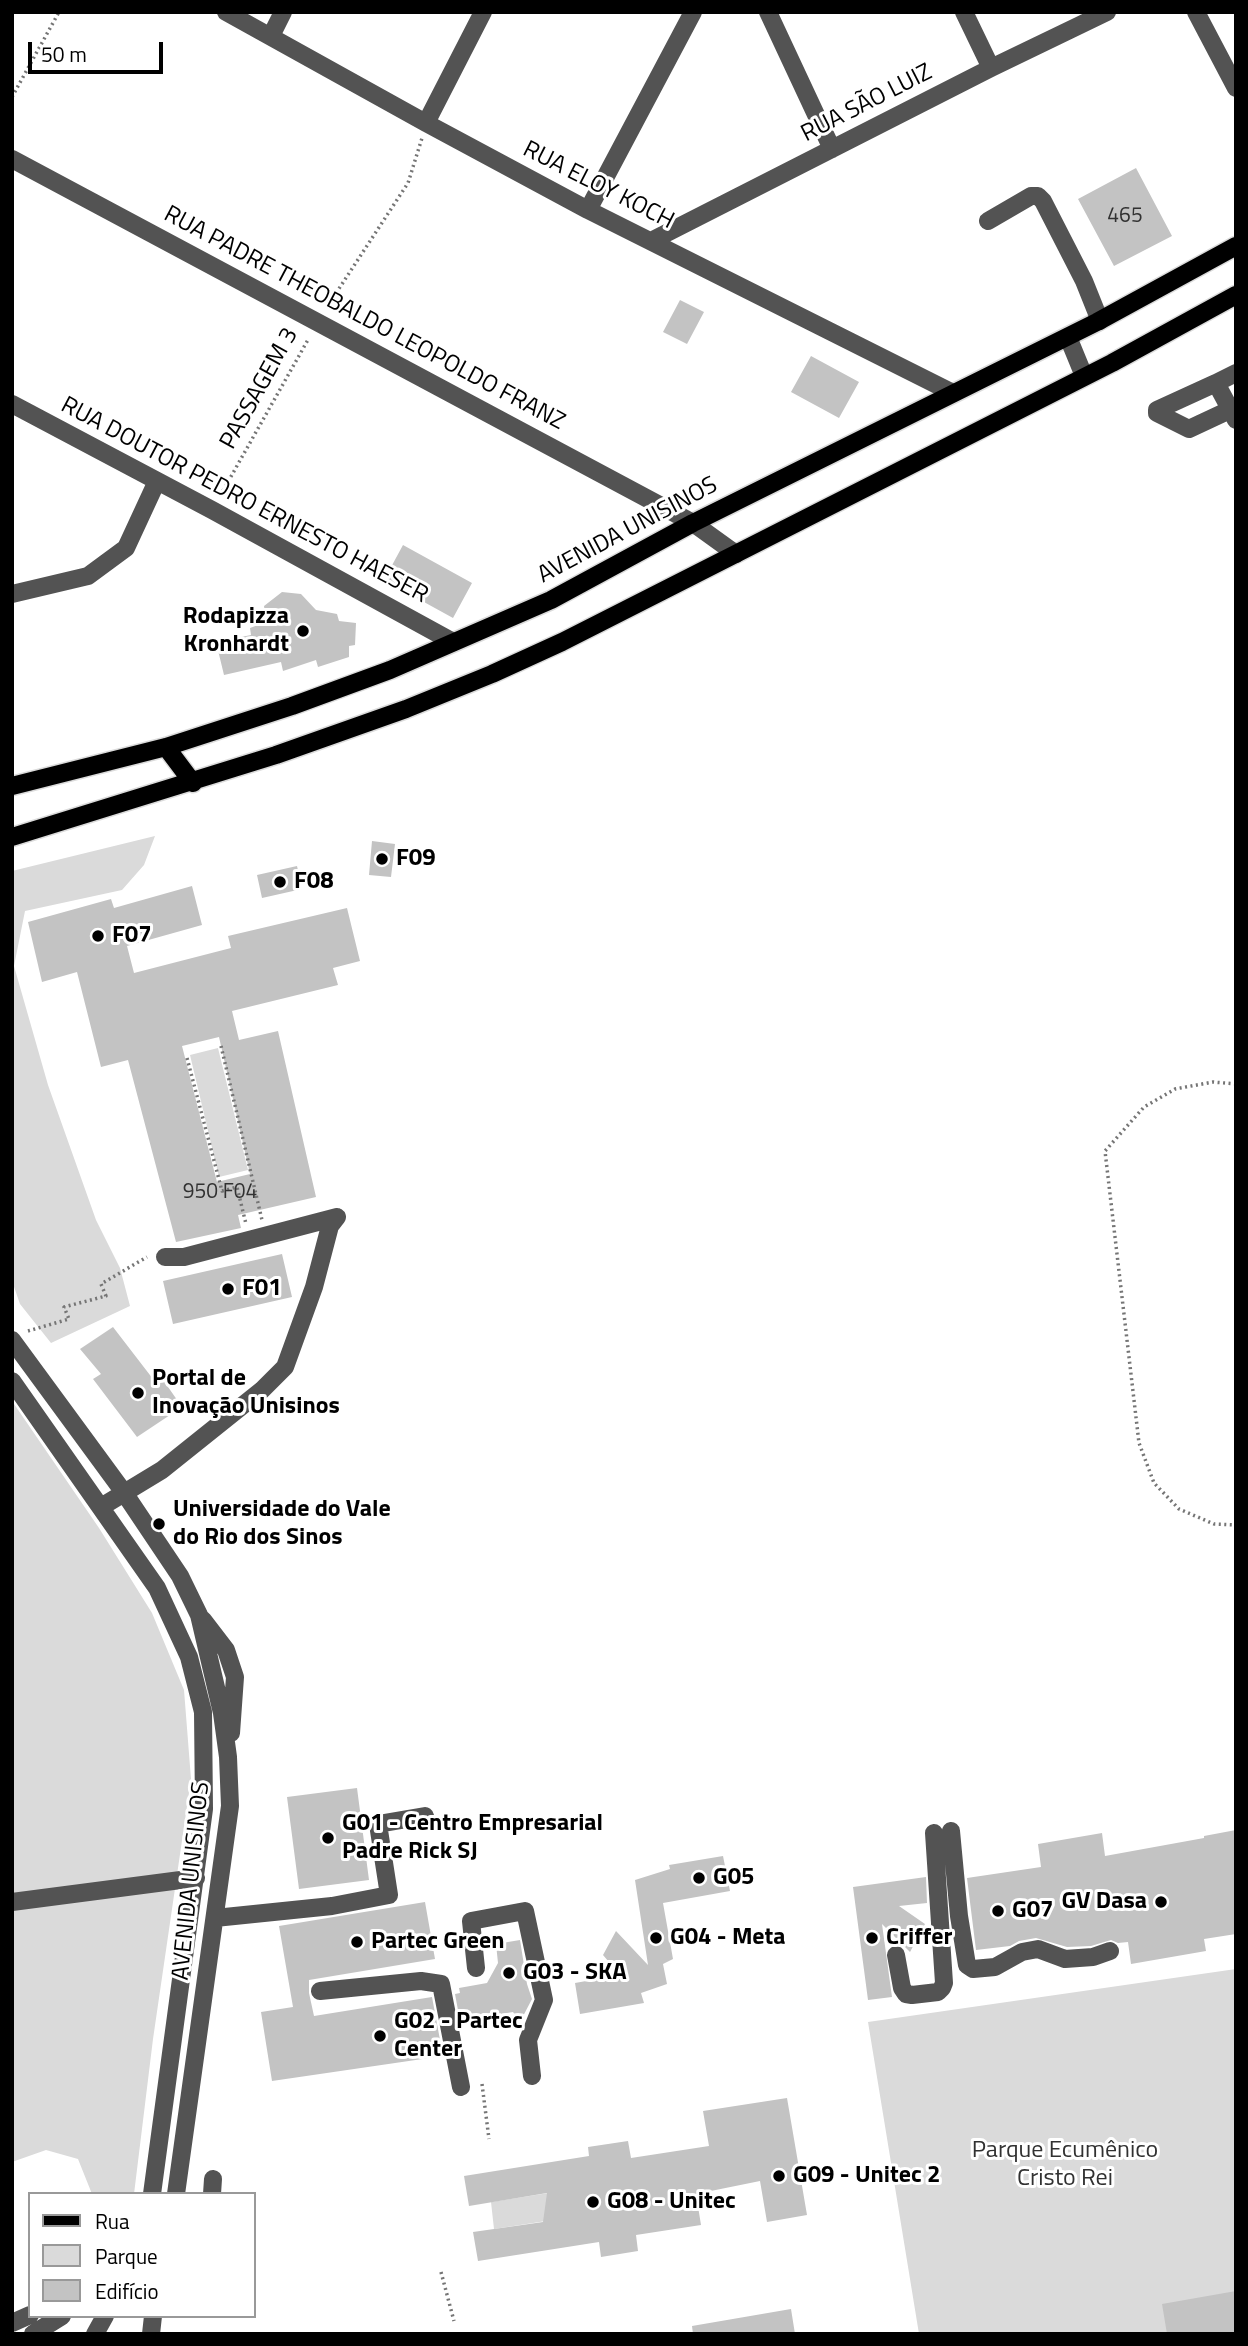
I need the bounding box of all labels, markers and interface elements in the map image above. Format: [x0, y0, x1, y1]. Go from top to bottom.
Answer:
scale bar [32, 28, 166, 72]
text: 50 m [41, 38, 87, 70]
street label: RUA SÃO LUIZ [797, 59, 937, 149]
street label: RUA ELOY KOCH [518, 136, 678, 236]
street label: RUA PADRE THEOBALDO LEOPOLDO FRANZ [159, 201, 569, 437]
house number: 465 [1107, 204, 1143, 230]
street label: PASSAGEM 3 [215, 323, 305, 455]
street label: RUA DOUTOR PEDRO ERNESTO HAESER [55, 392, 433, 610]
street label: AVENIDA UNISINOS [533, 472, 723, 590]
place label: Rodapizza Kronhardt [183, 603, 289, 659]
marker: Rodapizza Kronhardt [295, 623, 311, 639]
place label: F09 [396, 845, 436, 873]
marker: F09 [374, 851, 390, 867]
place label: F08 [294, 868, 334, 896]
marker: F08 [272, 874, 288, 890]
place label: F07 [112, 922, 152, 950]
marker: F07 [90, 928, 106, 944]
house number: 950 F04 [183, 1180, 257, 1206]
place label: F01 [242, 1275, 282, 1303]
marker: F01 [220, 1281, 236, 1297]
place label: Portal de Inovação Unisinos [152, 1365, 340, 1421]
marker: Portal de Inovação Unisinos [130, 1385, 146, 1401]
place label: Universidade do Vale do Rio dos Sinos [173, 1496, 391, 1552]
marker: Universidade do Vale do Rio dos Sinos [151, 1516, 167, 1532]
street label: AVENIDA UNISINOS [167, 1780, 217, 1982]
place label: G01 - Centro Empresarial Padre Rick SJ [342, 1810, 603, 1866]
marker: G01 - Centro Empresarial Padre Rick SJ [320, 1830, 336, 1846]
place label: G05 [713, 1864, 755, 1892]
marker: G05 [691, 1870, 707, 1886]
place label: GV Dasa [1062, 1888, 1147, 1916]
marker: GV Dasa [1153, 1894, 1169, 1910]
place label: G07 [1012, 1897, 1054, 1925]
marker: G07 [990, 1903, 1006, 1919]
place label: G04 - Meta [670, 1924, 786, 1952]
place label: Criffer [886, 1924, 952, 1952]
place label: Partec Green [371, 1928, 505, 1956]
marker: G04 - Meta [648, 1930, 664, 1946]
marker: Criffer [864, 1930, 880, 1946]
marker: Partec Green [349, 1934, 365, 1950]
place label: G03 - SKA [523, 1959, 627, 1987]
marker: G03 - SKA [501, 1965, 517, 1981]
place label: G02 - Partec Center [394, 2008, 523, 2064]
marker: G02 - Partec Center [372, 2028, 388, 2044]
park label: Parque Ecumênico Cristo Rei [972, 2137, 1158, 2193]
place label: G09 - Unitec 2 [793, 2162, 940, 2190]
marker: G09 - Unitec 2 [771, 2168, 787, 2184]
place label: G08 - Unitec [607, 2188, 736, 2216]
legend [28, 2192, 256, 2318]
marker: G08 - Unitec [585, 2194, 601, 2210]
text: Rua [95, 2205, 130, 2237]
text: Parque [95, 2240, 158, 2272]
text: Edifício [95, 2275, 159, 2307]

